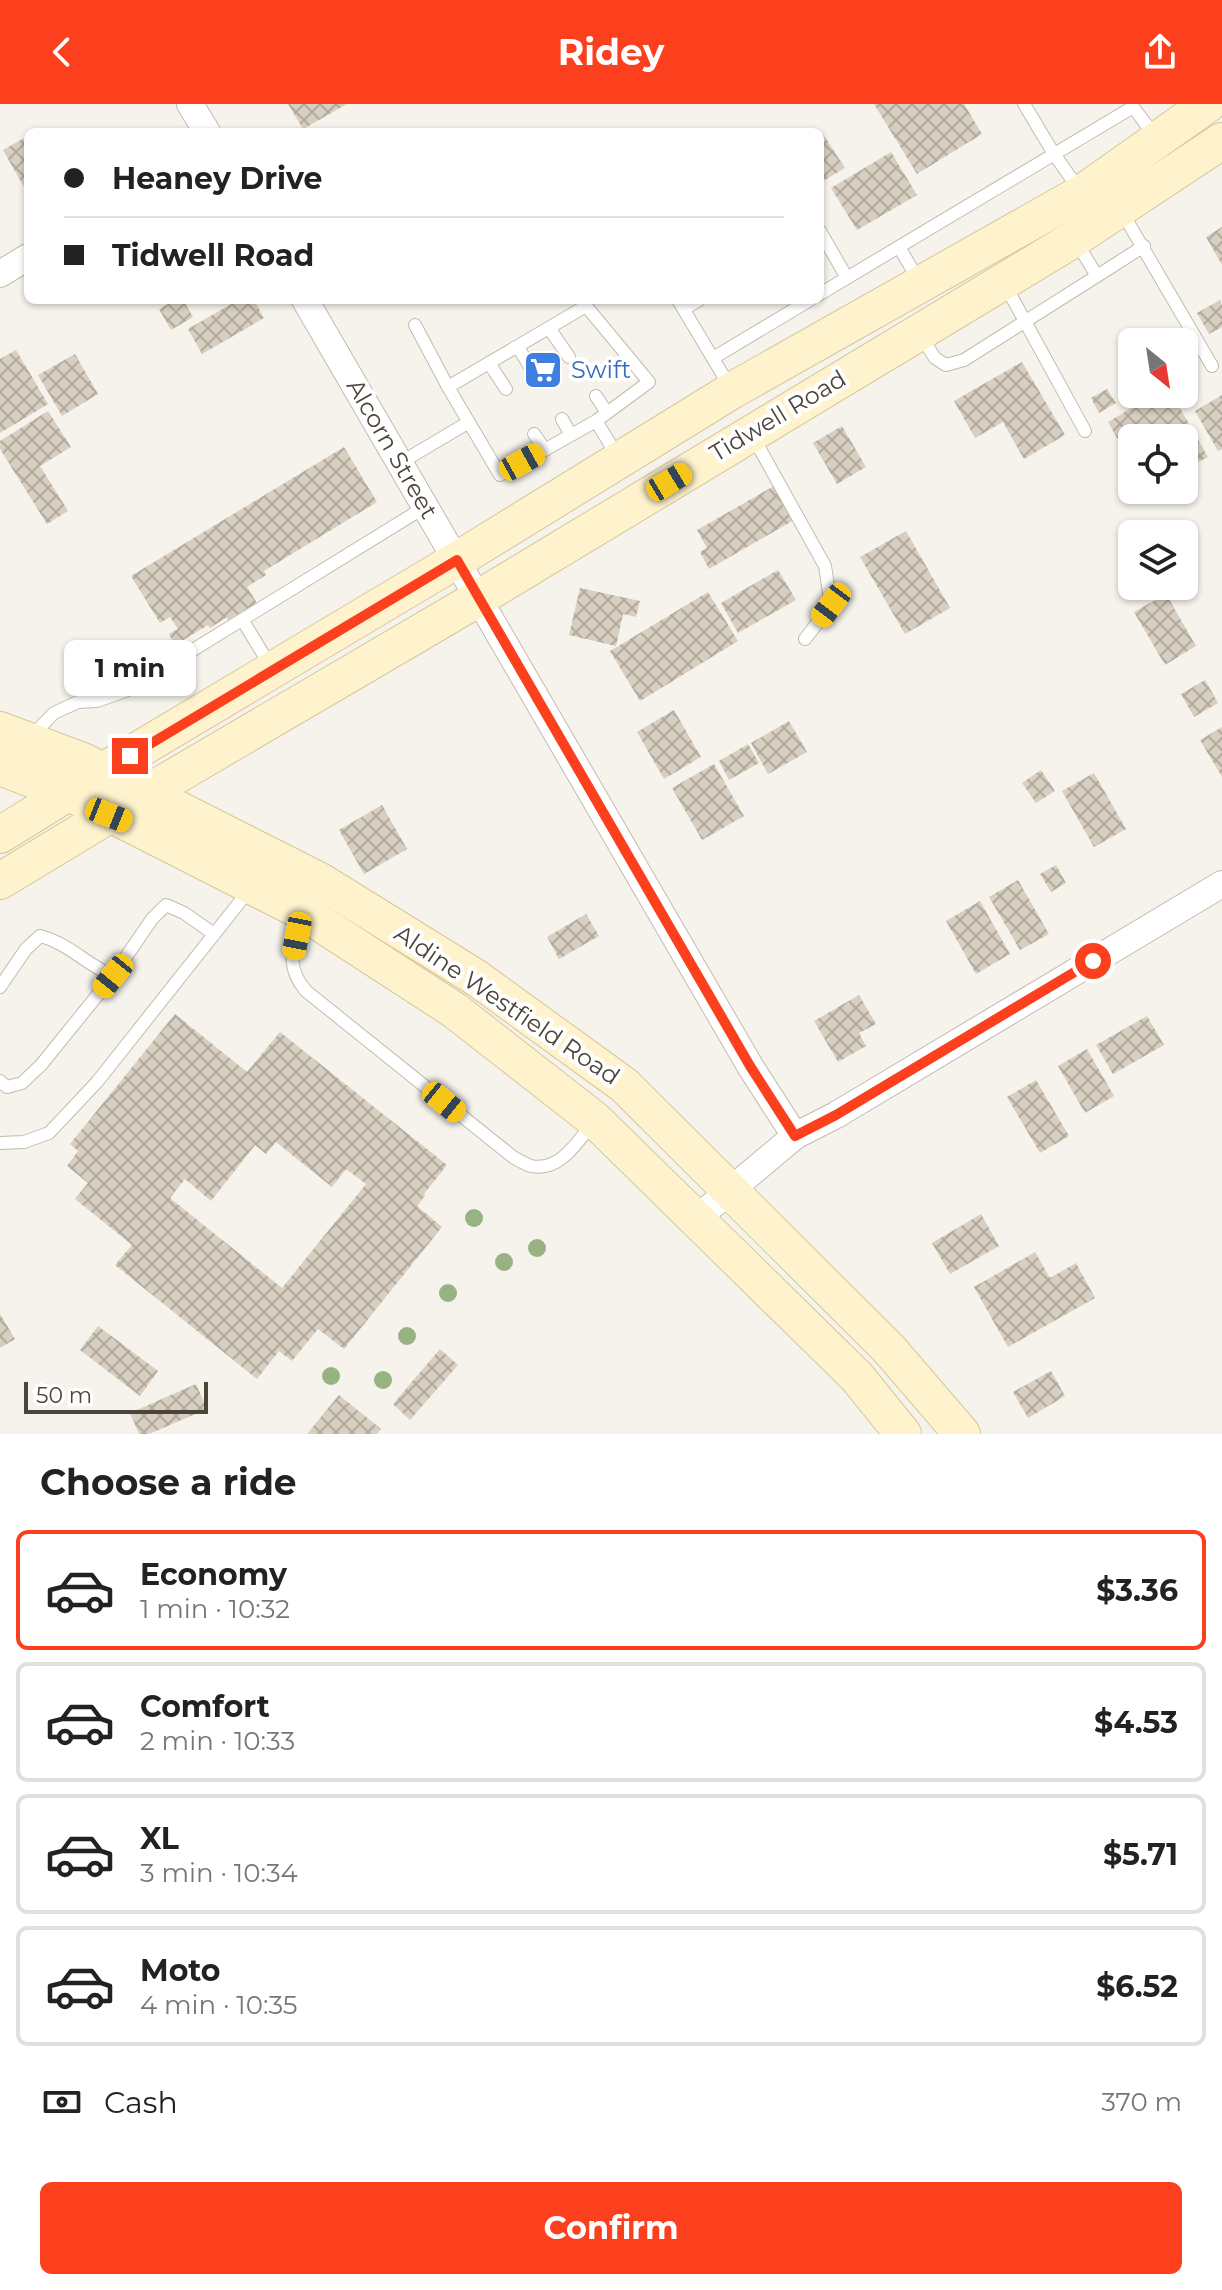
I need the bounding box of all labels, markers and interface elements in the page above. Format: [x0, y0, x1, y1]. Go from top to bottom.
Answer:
icon: back [40, 30, 84, 74]
text: Ridey [558, 30, 664, 74]
icon: share [1138, 30, 1182, 74]
text: Heaney Drive [112, 160, 323, 197]
text: Tidwell Road [112, 237, 314, 274]
north arrow [1118, 328, 1198, 408]
map controls [1118, 328, 1198, 600]
supermarket icon: Swift [522, 349, 564, 391]
place label: Swift [571, 355, 631, 384]
street label: Tidwell Road [704, 364, 851, 468]
street label: Alcorn Street [341, 374, 444, 524]
button: locate [1118, 424, 1198, 504]
car [495, 440, 549, 484]
car [642, 459, 696, 505]
button: layers [1118, 520, 1198, 600]
car [807, 579, 855, 631]
callout: 1 min [64, 640, 196, 696]
text: 1 min [95, 652, 165, 684]
route end [112, 738, 148, 774]
car [82, 795, 136, 835]
car [281, 910, 313, 962]
street label: Aldine Westfield Road [389, 918, 625, 1091]
route start [1075, 943, 1111, 979]
car [89, 950, 137, 1002]
car [418, 1078, 470, 1126]
scale bar [24, 1378, 208, 1414]
text: 50 m [36, 1382, 92, 1409]
text: Choose a ride [40, 1460, 297, 1504]
icon: car [44, 1554, 116, 1626]
text: Economy [140, 1556, 287, 1593]
text: $3.36 [1096, 1572, 1178, 1609]
text: 1 min · 10:32 [140, 1593, 290, 1625]
icon: car [44, 1686, 116, 1758]
text: Comfort [140, 1688, 270, 1725]
text: $4.53 [1094, 1704, 1178, 1741]
text: 2 min · 10:33 [140, 1725, 295, 1757]
icon: car [44, 1818, 116, 1890]
text: XL [140, 1820, 179, 1857]
text: $5.71 [1103, 1836, 1178, 1873]
text: 3 min · 10:34 [140, 1857, 298, 1889]
icon: car [44, 1950, 116, 2022]
text: Moto [140, 1952, 221, 1989]
text: $6.52 [1096, 1968, 1178, 2005]
text: 4 min · 10:35 [140, 1989, 298, 2021]
icon: cash [40, 2080, 84, 2124]
text: Cash [104, 2084, 178, 2121]
text: 370 m [1101, 2086, 1182, 2118]
button: Confirm [40, 2182, 1182, 2274]

